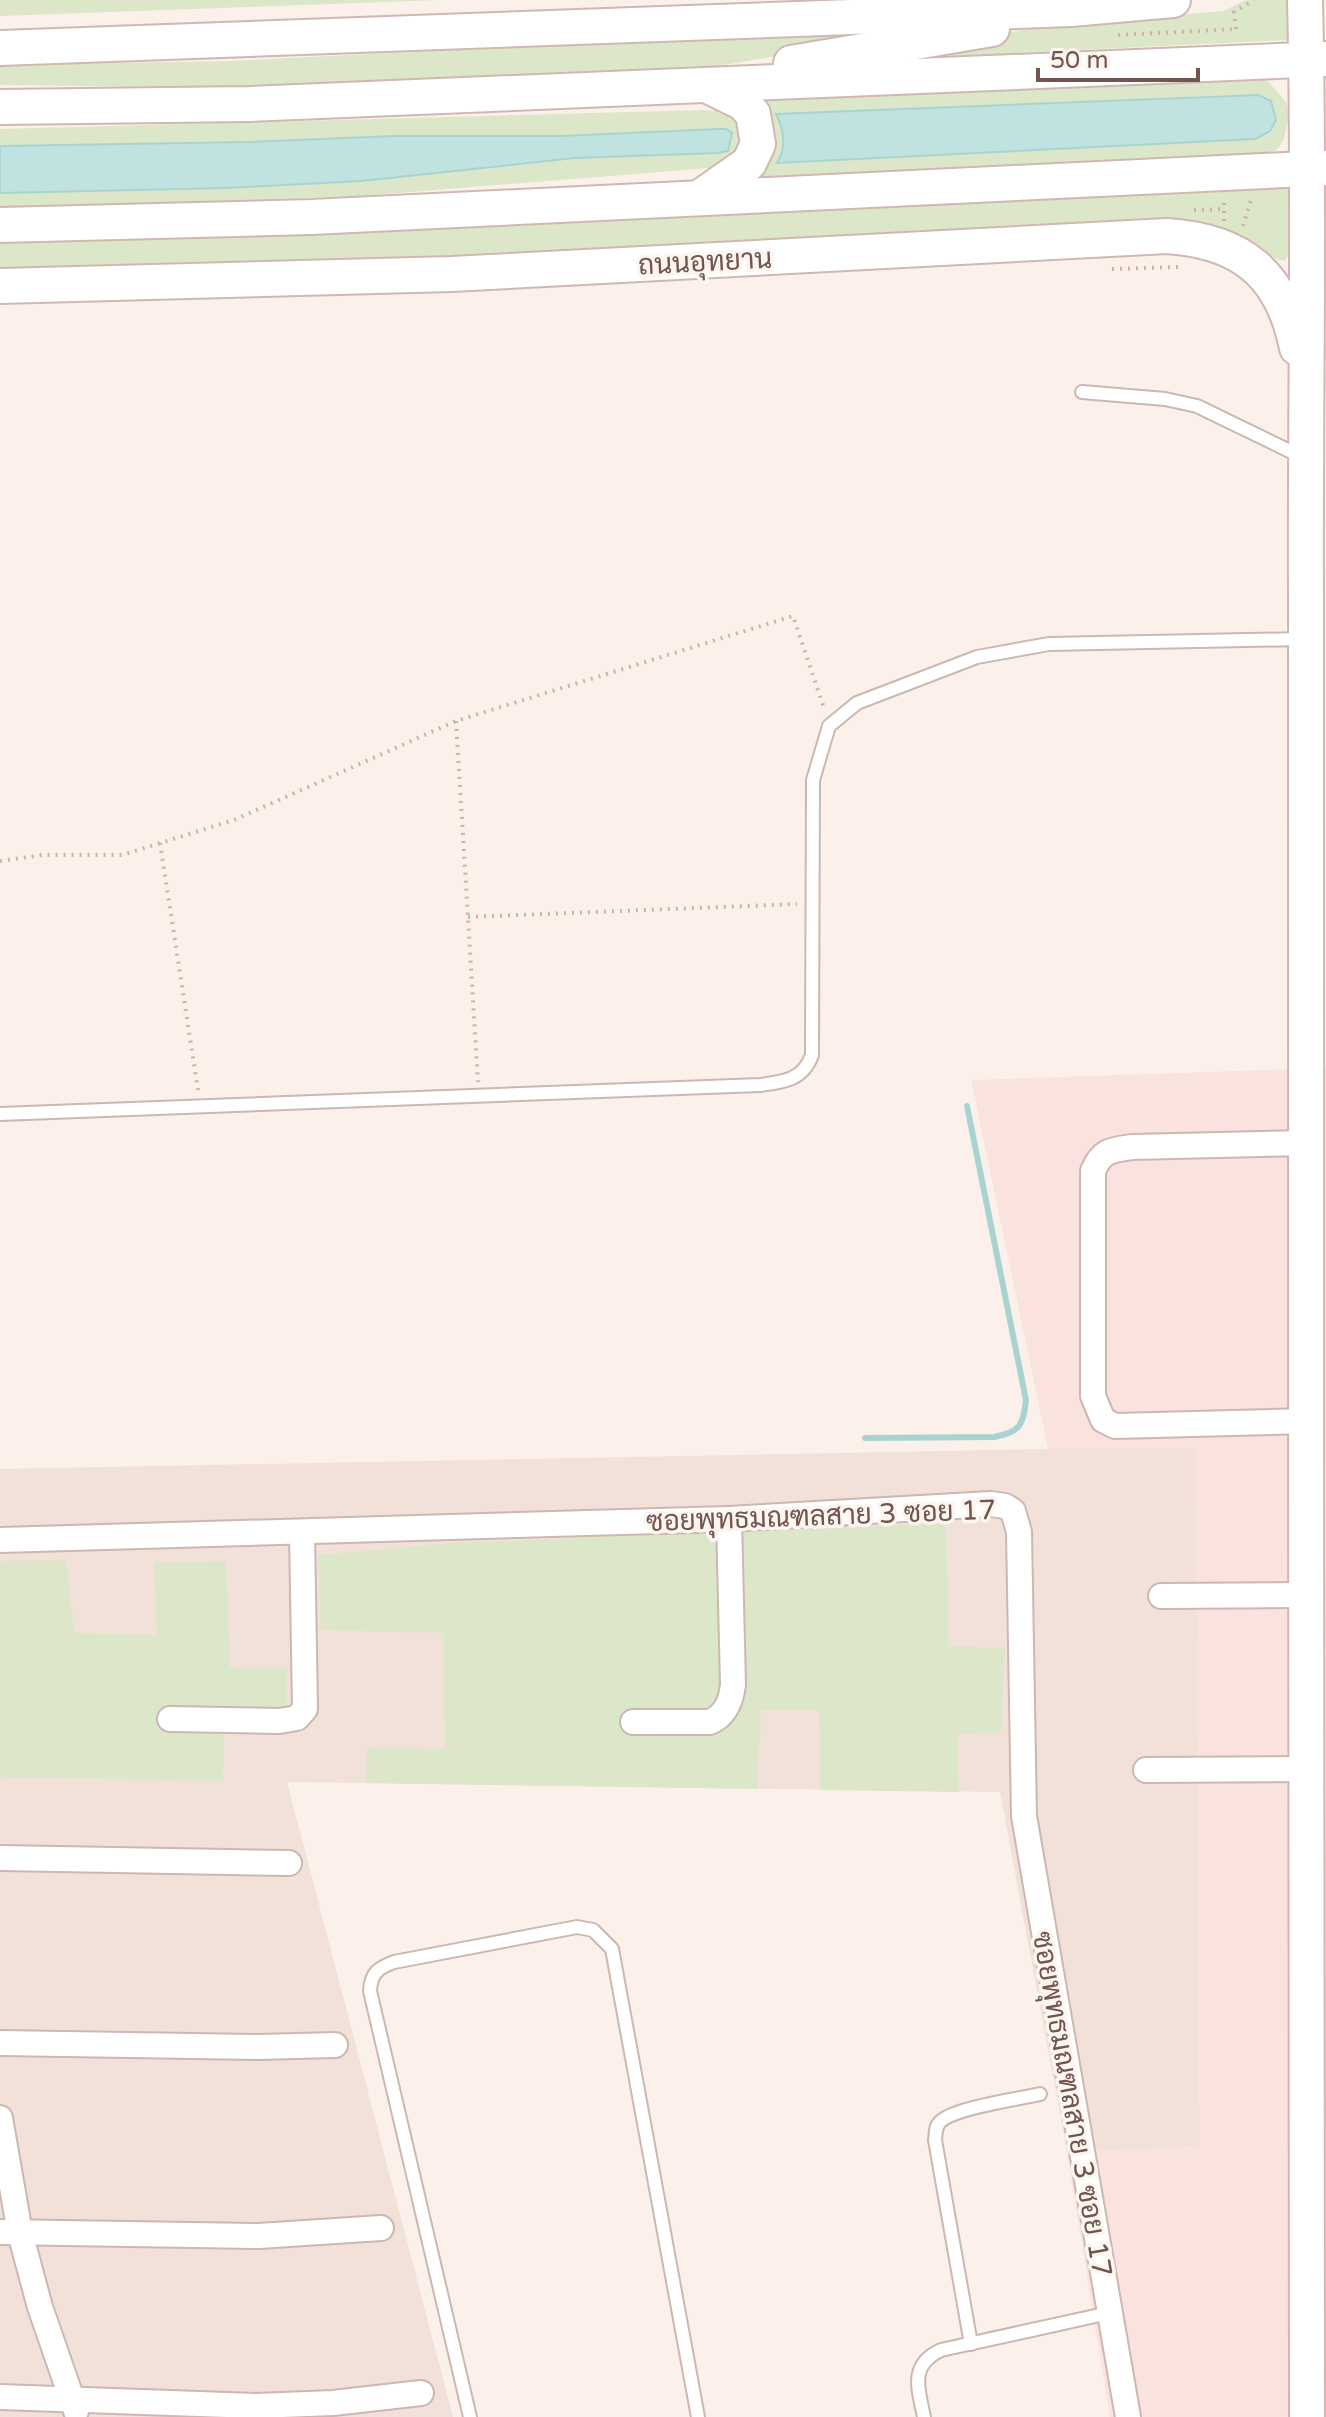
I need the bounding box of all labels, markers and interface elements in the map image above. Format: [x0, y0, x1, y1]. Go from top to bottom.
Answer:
scale bar [1038, 32, 1198, 82]
text: 50 m [1050, 46, 1108, 75]
street label: ถนนอุทยาน [637, 242, 773, 284]
street label: ซอยพุทธมณฑลสาย 3 ซอย 17 [646, 1493, 997, 1541]
street label: ซอยพุทธมณฑลสาย 3 ซอย 17 [1023, 1929, 1119, 2280]

